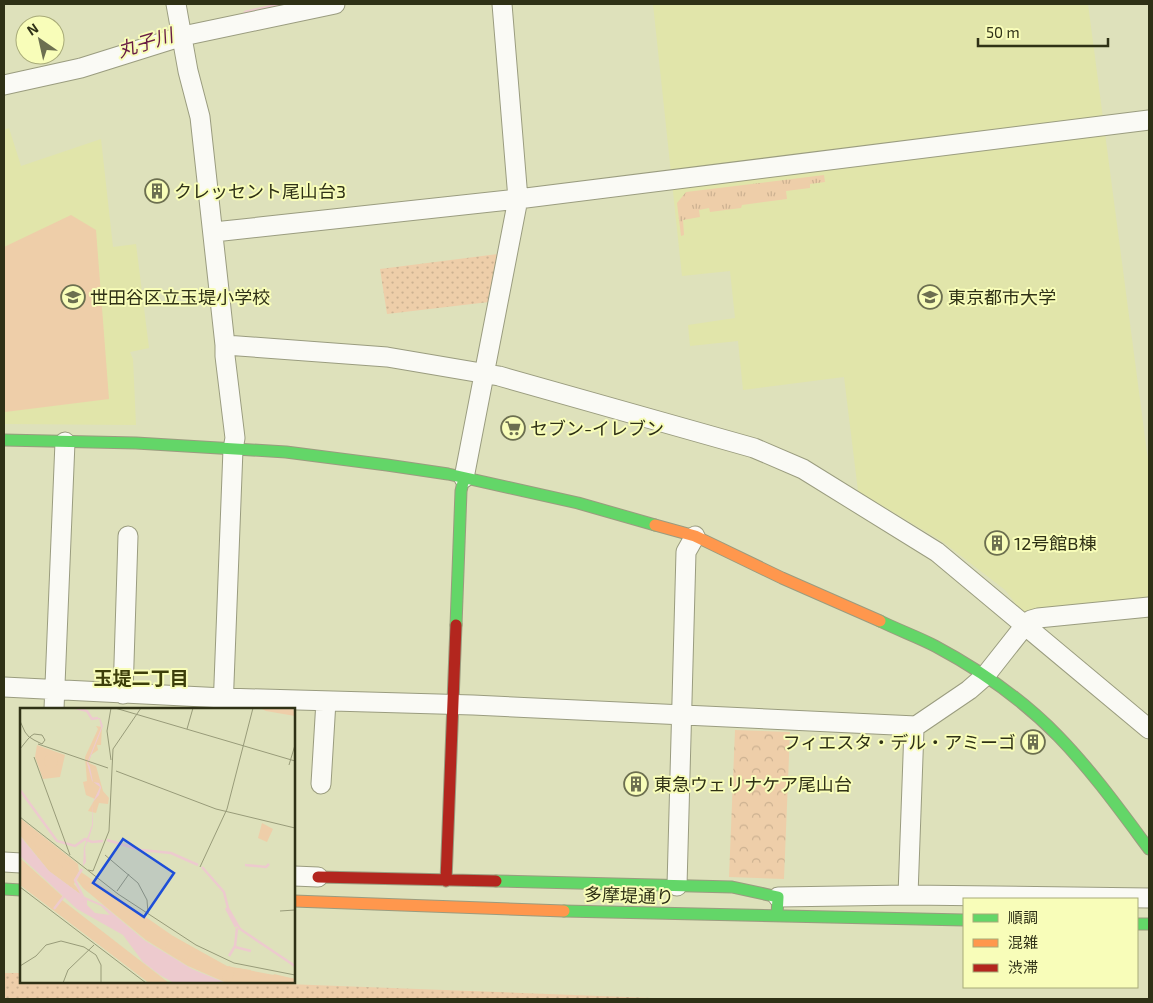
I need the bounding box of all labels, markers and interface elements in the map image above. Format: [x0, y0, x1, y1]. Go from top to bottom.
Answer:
north arrow [15, 15, 65, 65]
scale bar [978, 15, 1108, 47]
text: N [24, 19, 41, 39]
water label: 丸子川 [114, 22, 178, 61]
text: 50 m [986, 23, 1020, 41]
building icon: クレッセント尾山台3 [144, 178, 170, 204]
place label: クレッセント尾山台3 [174, 180, 346, 202]
school or university icon: 世田谷区立玉堤小学校 [60, 284, 86, 310]
school or university icon: 東京都市大学 [917, 284, 943, 310]
place label: 世田谷区立玉堤小学校 [90, 286, 270, 308]
place label: 東京都市大学 [948, 286, 1056, 308]
supermarket icon: セブン-イレブン [500, 415, 526, 441]
place label: セブン-イレブン [530, 417, 664, 439]
building icon: 12号館B棟 [984, 530, 1010, 556]
place label: 12号館B棟 [1014, 532, 1096, 554]
district label: 玉堤二丁目 [93, 666, 189, 689]
inset map [20, 708, 295, 983]
building icon: フィエスタ・デル・アミーゴ [1020, 729, 1046, 755]
place label: フィエスタ・デル・アミーゴ [783, 731, 1016, 753]
building icon: 東急ウェリナケア尾山台 [623, 771, 649, 797]
place label: 東急ウェリナケア尾山台 [654, 773, 852, 795]
street label: 多摩堤通り [584, 882, 674, 908]
legend [963, 898, 1138, 988]
text: 順調 [1008, 908, 1038, 926]
text: 混雑 [1008, 933, 1038, 951]
text: 渋滞 [1008, 958, 1038, 976]

